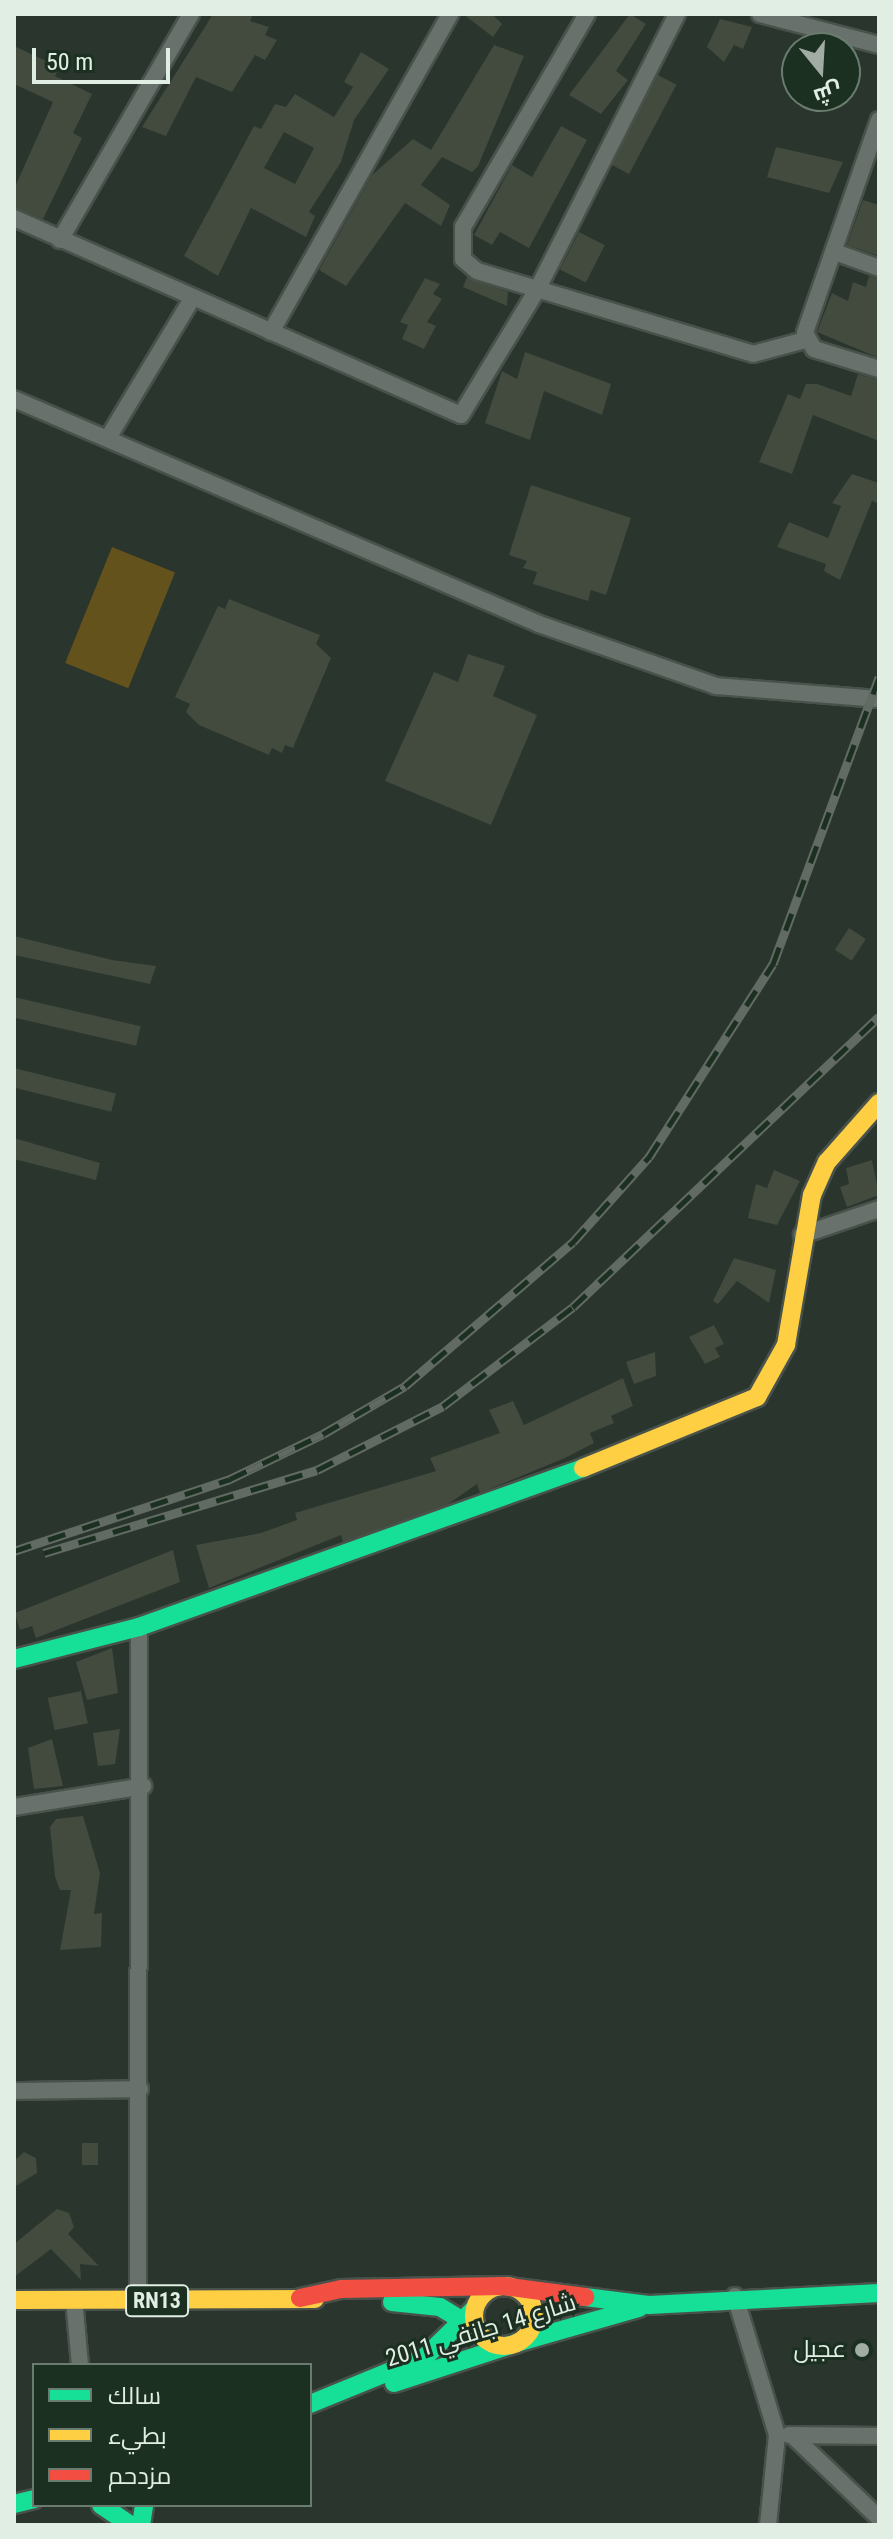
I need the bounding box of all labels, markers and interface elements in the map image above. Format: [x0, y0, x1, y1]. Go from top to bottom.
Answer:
scale bar [36, 32, 174, 82]
north arrow [781, 32, 861, 112]
text: 50 m [46, 48, 93, 76]
text: ش [811, 77, 845, 110]
road number: RN13 [125, 2283, 189, 2319]
street label: شارع 14 جانفي 2011 [382, 2288, 580, 2374]
place label: عجيل [793, 2336, 846, 2364]
marker: عجيل [853, 2341, 871, 2359]
legend [32, 2363, 312, 2507]
text: سالك [108, 2382, 161, 2410]
text: بطيء [108, 2422, 167, 2450]
text: مزدحم [108, 2462, 171, 2490]

